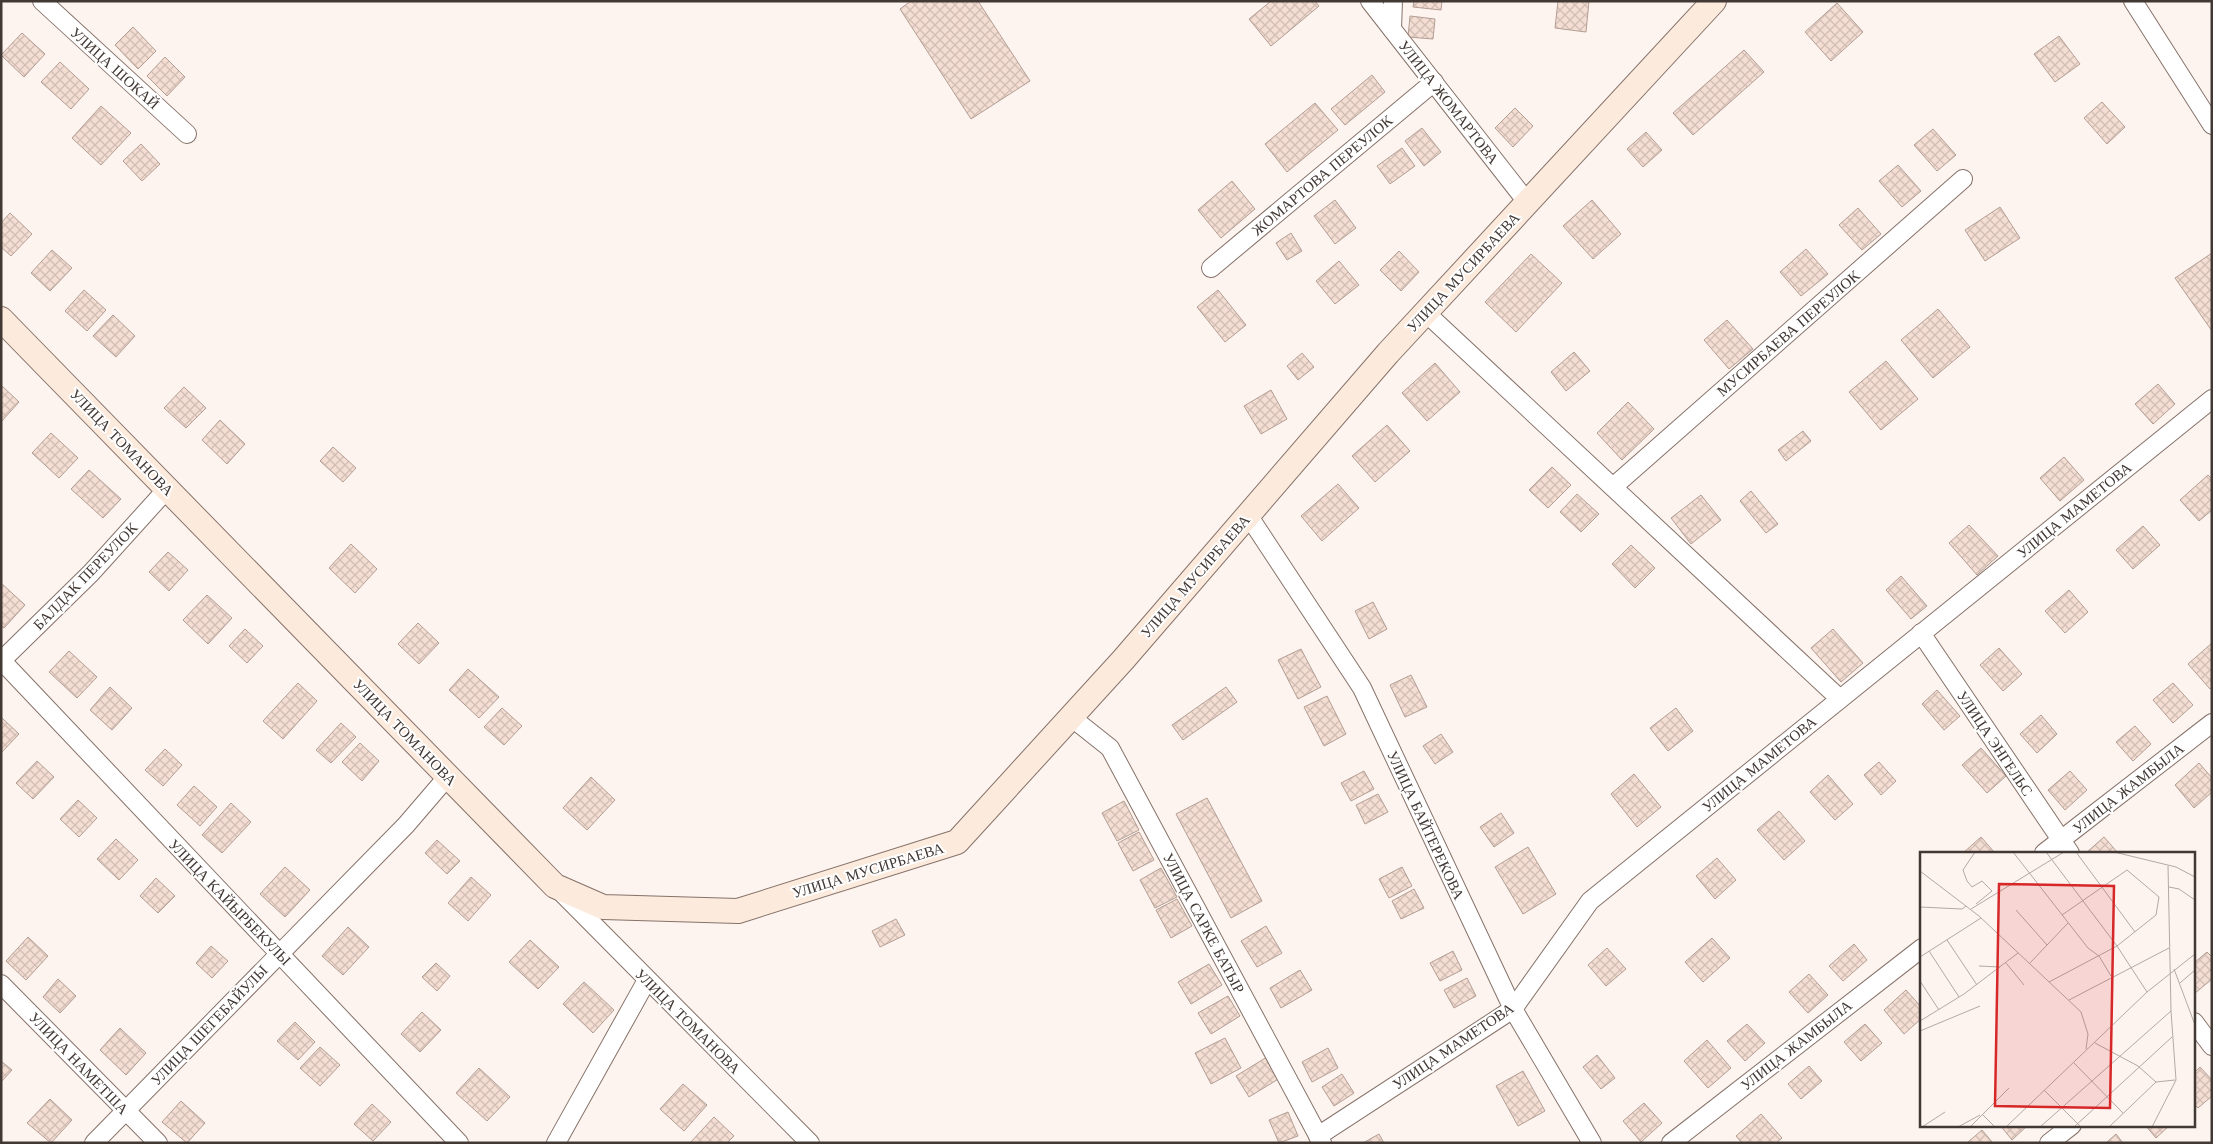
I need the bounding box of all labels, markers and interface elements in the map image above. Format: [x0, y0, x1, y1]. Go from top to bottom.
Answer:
street label: УЛИЦА ШОКАЙ [66, 23, 164, 113]
street label: УЛИЦА ЖОМАРТОВА [1395, 36, 1503, 168]
street label: ЖОМАРТОВА ПЕРЕУЛОК [1248, 110, 1397, 239]
street label: УЛИЦА МУСИРБАЕВА [1402, 208, 1524, 336]
street label: МУСИРБАЕВА ПЕРЕУЛОК [1713, 265, 1864, 400]
street label: УЛИЦА ТОМАНОВА [66, 385, 178, 500]
street label: УЛИЦА МАМЕТОВА [2013, 458, 2135, 562]
street label: УЛИЦА МУСИРБАЕВА [1136, 510, 1254, 642]
street label: БАЛДАК ПЕРЕУЛОК [29, 518, 142, 634]
street label: УЛИЦА ТОМАНОВА [349, 675, 461, 790]
street label: УЛИЦА ЭНГЕЛЬС [1953, 687, 2037, 799]
street label: УЛИЦА МАМЕТОВА [1698, 712, 1820, 816]
street label: УЛИЦА ЖАМБЫЛА [2068, 738, 2188, 837]
street label: УЛИЦА БАЙТЕРЕКОВА [1383, 747, 1469, 903]
street label: УЛИЦА КАЙЫРБЕКУЛЫ [165, 835, 295, 969]
street label: УЛИЦА МУСИРБАЕВА [790, 838, 946, 902]
street label: УЛИЦА САРКЕ БАТЫР [1159, 850, 1249, 996]
inset map [1920, 852, 2196, 1126]
street label: УЛИЦА ШЕГЕБАЙУЛЫ [146, 961, 272, 1089]
street label: УЛИЦА ТОМАНОВА [631, 964, 745, 1078]
street label: УЛИЦА ЖАМБЫЛА [1736, 995, 1856, 1094]
street label: УЛИЦА МАМЕТОВА [1389, 998, 1517, 1094]
street label: УЛИЦА НАМЕТША [25, 1008, 133, 1118]

